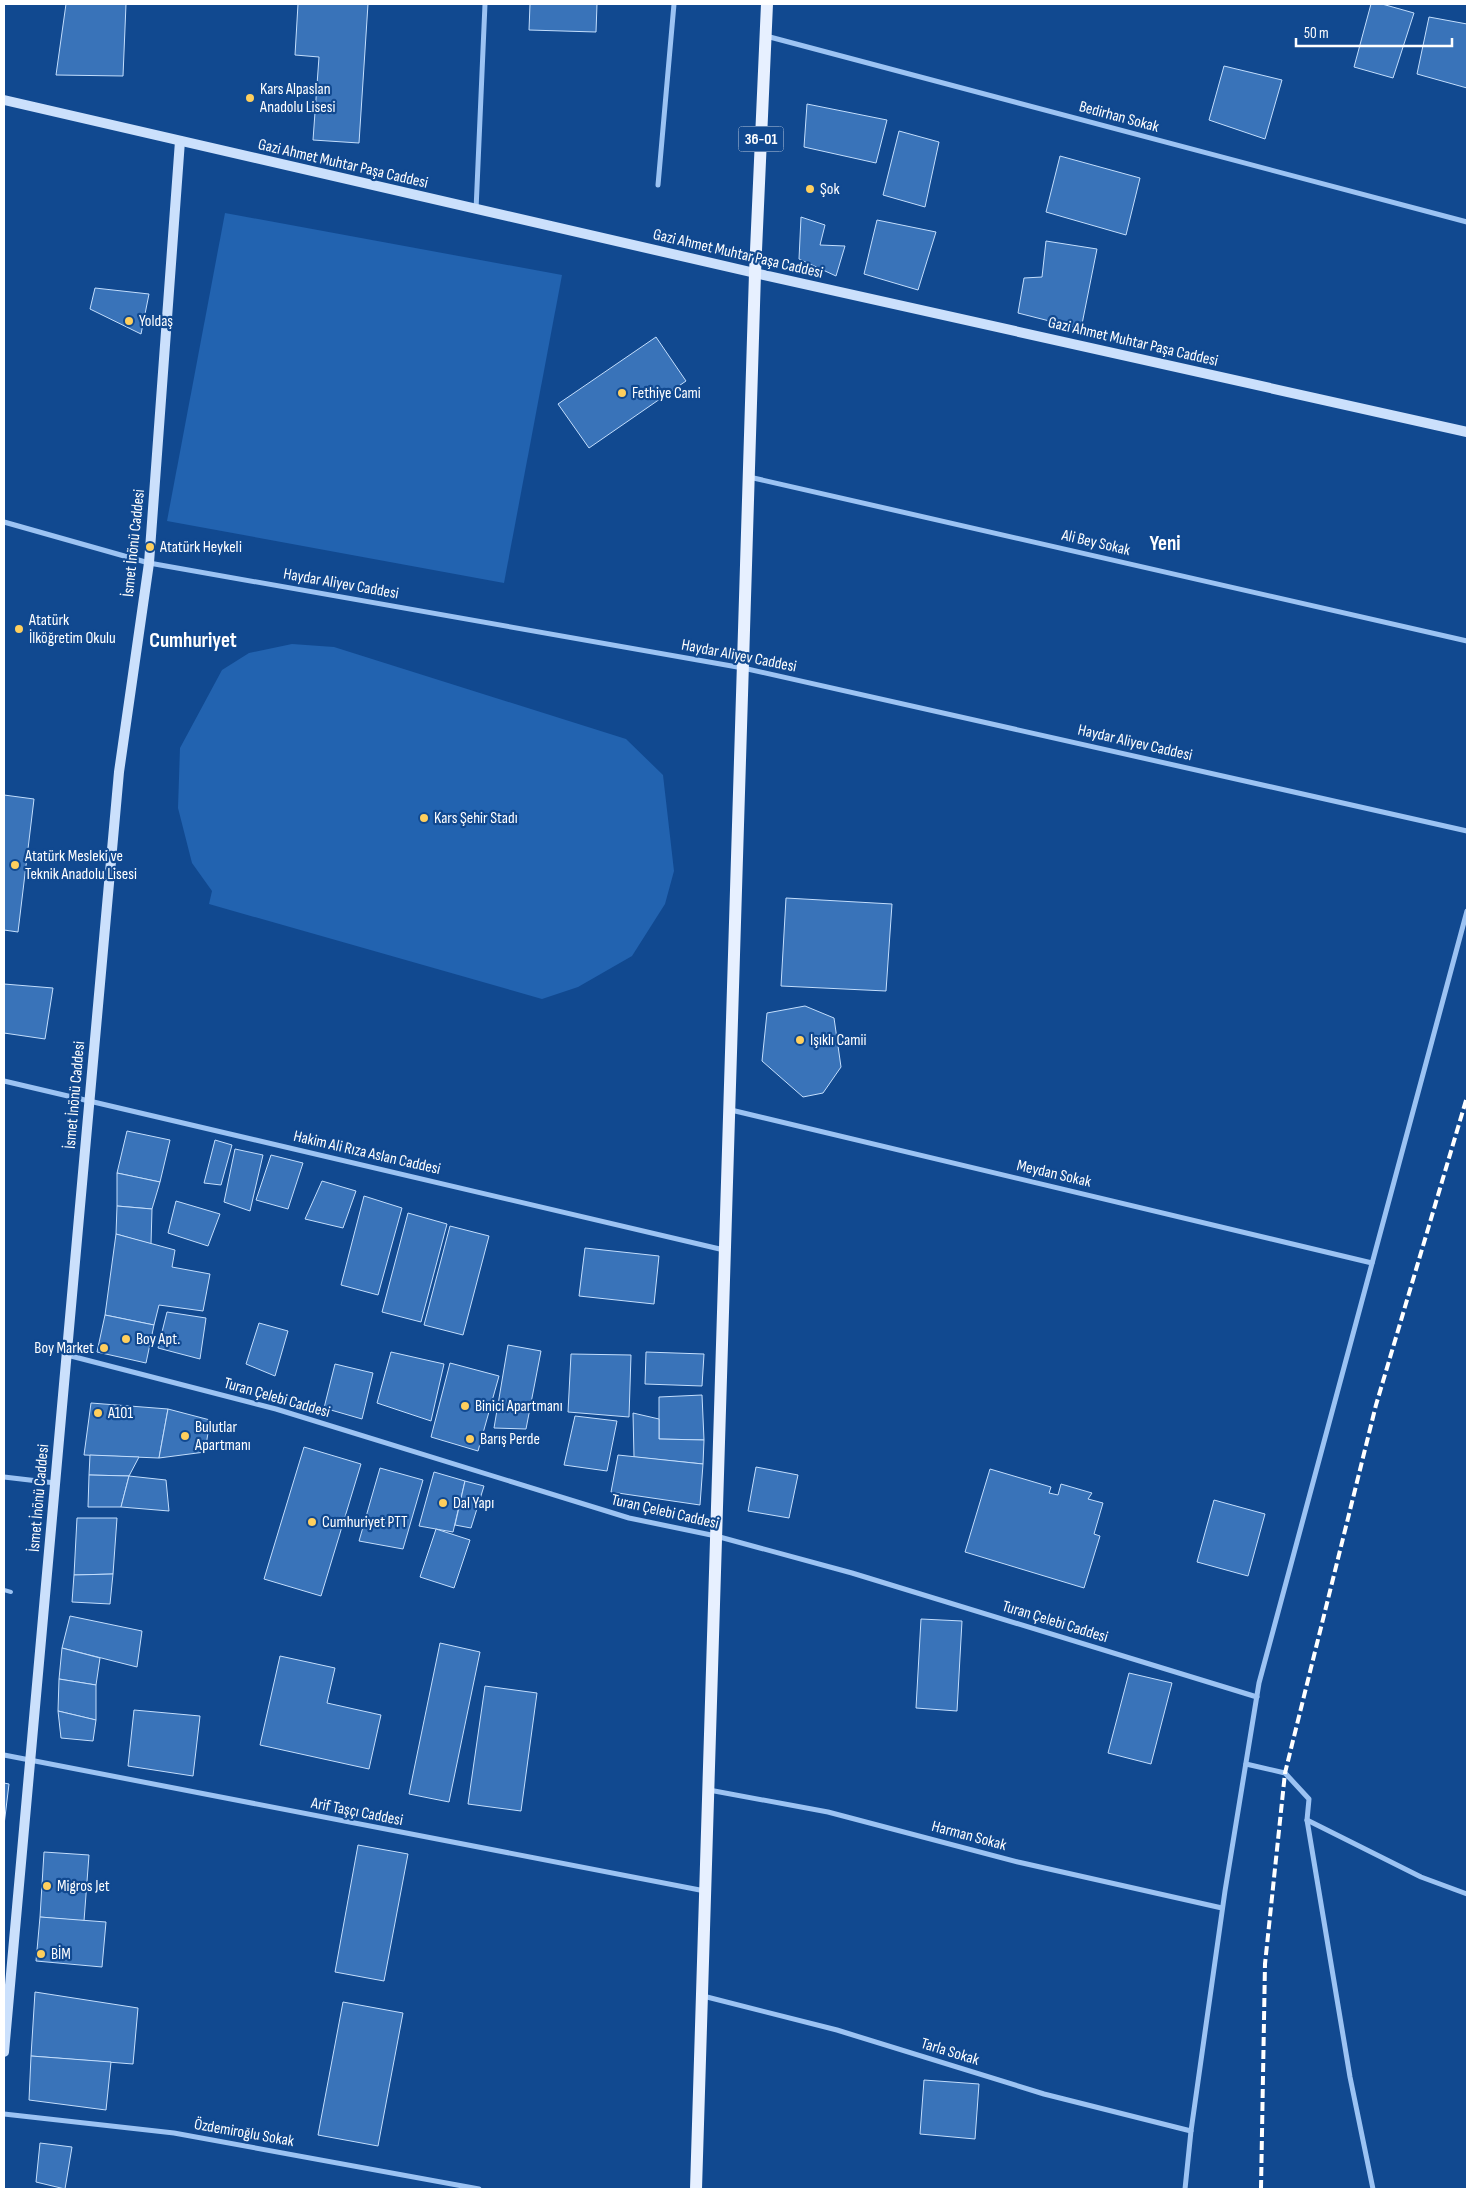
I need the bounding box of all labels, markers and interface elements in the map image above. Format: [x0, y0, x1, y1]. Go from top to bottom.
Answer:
scale bar [1296, 15, 1452, 47]
text: 50 m [1304, 24, 1329, 43]
place label: Kars Alpaslan Anadolu Lisesi [259, 80, 335, 117]
marker: Kars Alpaslan Anadolu Lisesi [244, 92, 256, 104]
street label: Bedirhan Sokak [1077, 97, 1161, 137]
road number: 36-01 [738, 126, 784, 152]
street label: Gazi Ahmet Muhtar Paşa Caddesi [256, 135, 430, 193]
place label: Şok [820, 180, 840, 199]
marker: Şok [804, 183, 816, 195]
street label: Gazi Ahmet Muhtar Paşa Caddesi [651, 225, 825, 283]
place label: Yoldaş [139, 312, 173, 331]
street label: Gazi Ahmet Muhtar Paşa Caddesi [1046, 313, 1220, 371]
marker: Yoldaş [123, 315, 135, 327]
place label: Fethiye Cami [632, 384, 701, 403]
marker: Fethiye Cami [616, 387, 628, 399]
street label: İsmet İnönü Caddesi [119, 488, 149, 598]
street label: Ali Bey Sokak [1059, 526, 1132, 560]
district label: Yeni [1149, 531, 1181, 556]
place label: Atatürk Heykeli [159, 538, 242, 557]
marker: Atatürk Heykeli [144, 541, 156, 553]
street label: Haydar Aliyev Caddesi [282, 565, 400, 603]
place label: Atatürk İlköğretim Okulu [28, 611, 116, 648]
marker: Atatürk İlköğretim Okulu [13, 623, 25, 635]
district label: Cumhuriyet [149, 628, 237, 653]
street label: Haydar Aliyev Caddesi [680, 636, 798, 676]
street label: Haydar Aliyev Caddesi [1076, 721, 1194, 765]
place label: Kars Şehir Stadı [434, 809, 518, 828]
marker: Kars Şehir Stadı [418, 812, 430, 824]
place label: Atatürk Mesleki ve Teknik Anadolu Lisesi [24, 847, 137, 884]
marker: Atatürk Mesleki ve Teknik Anadolu Lisesi [9, 859, 21, 871]
place label: Işıklı Camii [810, 1031, 866, 1050]
marker: Işıklı Camii [794, 1034, 806, 1046]
street label: İsmet İnönü Caddesi [61, 1040, 89, 1150]
street label: Hakim Ali Rıza Aslan Caddesi [292, 1127, 442, 1179]
street label: Meydan Sokak [1015, 1156, 1093, 1192]
place label: Boy Apt. [136, 1330, 180, 1349]
marker: Boy Apt. [120, 1333, 132, 1345]
place label: Boy Market [34, 1339, 94, 1358]
marker: Boy Market [98, 1342, 110, 1354]
street label: Turan Çelebi Caddesi [222, 1374, 332, 1422]
place label: Binici Apartmanı [475, 1397, 563, 1416]
marker: Binici Apartmanı [459, 1400, 471, 1412]
place label: A101 [107, 1404, 134, 1423]
marker: A101 [92, 1407, 104, 1419]
place label: Bulutlar Apartmanı [194, 1418, 251, 1455]
marker: Bulutlar Apartmanı [179, 1430, 191, 1442]
place label: Barış Perde [480, 1430, 540, 1449]
marker: Barış Perde [464, 1433, 476, 1445]
street label: İsmet İnönü Caddesi [25, 1443, 53, 1553]
street label: Turan Çelebi Caddesi [609, 1490, 721, 1534]
place label: Dal Yapı [453, 1494, 494, 1513]
marker: Dal Yapı [437, 1497, 449, 1509]
place label: Cumhuriyet PTT [322, 1513, 408, 1532]
marker: Cumhuriyet PTT [306, 1516, 318, 1528]
street label: Turan Çelebi Caddesi [1000, 1597, 1110, 1647]
street label: Arif Taşçı Caddesi [308, 1794, 405, 1830]
street label: Harman Sokak [930, 1817, 1008, 1855]
place label: Migros Jet [57, 1877, 110, 1896]
marker: Migros Jet [41, 1880, 53, 1892]
place label: BİM [51, 1945, 71, 1964]
marker: BİM [35, 1948, 47, 1960]
street label: Tarla Sokak [919, 2034, 981, 2070]
street label: Özdemiroğlu Sokak [193, 2115, 295, 2151]

